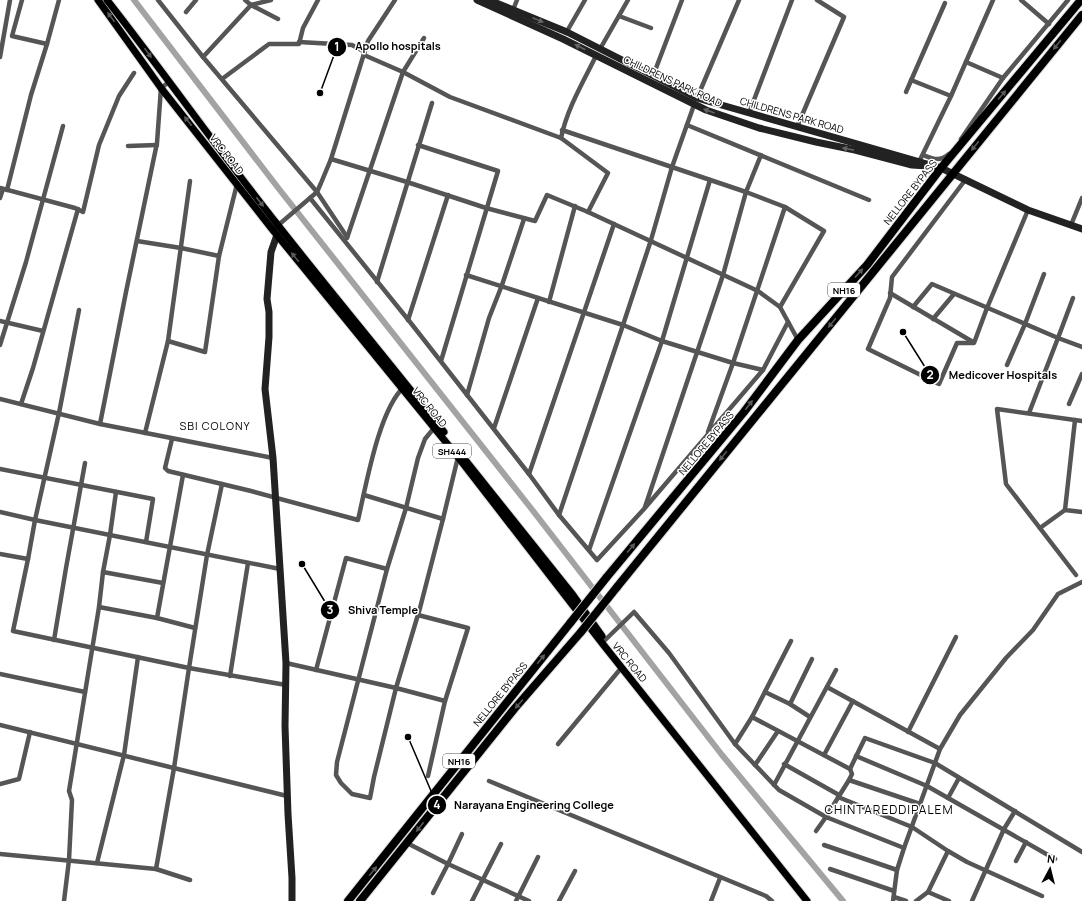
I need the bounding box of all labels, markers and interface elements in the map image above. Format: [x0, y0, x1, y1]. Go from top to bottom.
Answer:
one-way arrow [107, 12, 115, 23]
one-way arrow [533, 18, 545, 24]
callout: Apollo hospitals [327, 35, 448, 58]
text: 1 [334, 38, 340, 55]
text: Apollo hospitals [355, 38, 441, 53]
one-way arrow [1053, 40, 1062, 50]
one-way arrow [574, 44, 586, 51]
one-way arrow [144, 48, 152, 59]
street label: CHILDRENS PARK ROAD [621, 52, 725, 110]
one-way arrow [997, 90, 1006, 100]
street label: CHILDRENS PARK ROAD [738, 93, 846, 137]
one-way arrow [703, 108, 715, 114]
one-way arrow [184, 116, 193, 127]
street label: VRC ROAD [207, 131, 247, 177]
one-way arrow [971, 140, 979, 151]
one-way arrow [842, 145, 854, 151]
street label: NELLORE BYPASS [880, 156, 940, 228]
one-way arrow [256, 196, 264, 207]
one-way arrow [290, 251, 299, 262]
one-way arrow [854, 268, 864, 278]
road number: NH16 [828, 283, 860, 297]
one-way arrow [827, 318, 836, 328]
callout: Medicover Hospitals [920, 363, 1065, 386]
text: 2 [926, 366, 934, 383]
text: Medicover Hospitals [949, 367, 1057, 382]
street label: VRC ROAD [410, 384, 451, 430]
one-way arrow [745, 400, 754, 411]
street label: NELLORE BYPASS [675, 408, 737, 478]
district label: SBI COLONY [179, 418, 251, 433]
road number: SH444 [433, 444, 471, 458]
one-way arrow [719, 451, 728, 462]
one-way arrow [626, 543, 635, 554]
callout: Shiva Temple [320, 599, 426, 622]
text: 3 [327, 601, 334, 618]
text: Shiva Temple [348, 602, 418, 617]
street label: VRC ROAD [610, 639, 651, 685]
one-way arrow [536, 654, 545, 665]
street label: NELLORE BYPASS [470, 659, 530, 729]
one-way arrow [514, 699, 523, 709]
road number: NH16 [443, 754, 475, 768]
callout: Narayana Engineering College [427, 794, 622, 817]
text: 4 [433, 796, 441, 813]
text: Narayana Engineering College [454, 797, 614, 812]
district label: CHINTAREDDIPALEM [825, 801, 953, 818]
one-way arrow [415, 822, 424, 833]
north arrow [1030, 849, 1070, 889]
text: N [1046, 851, 1056, 867]
one-way arrow [368, 865, 377, 876]

